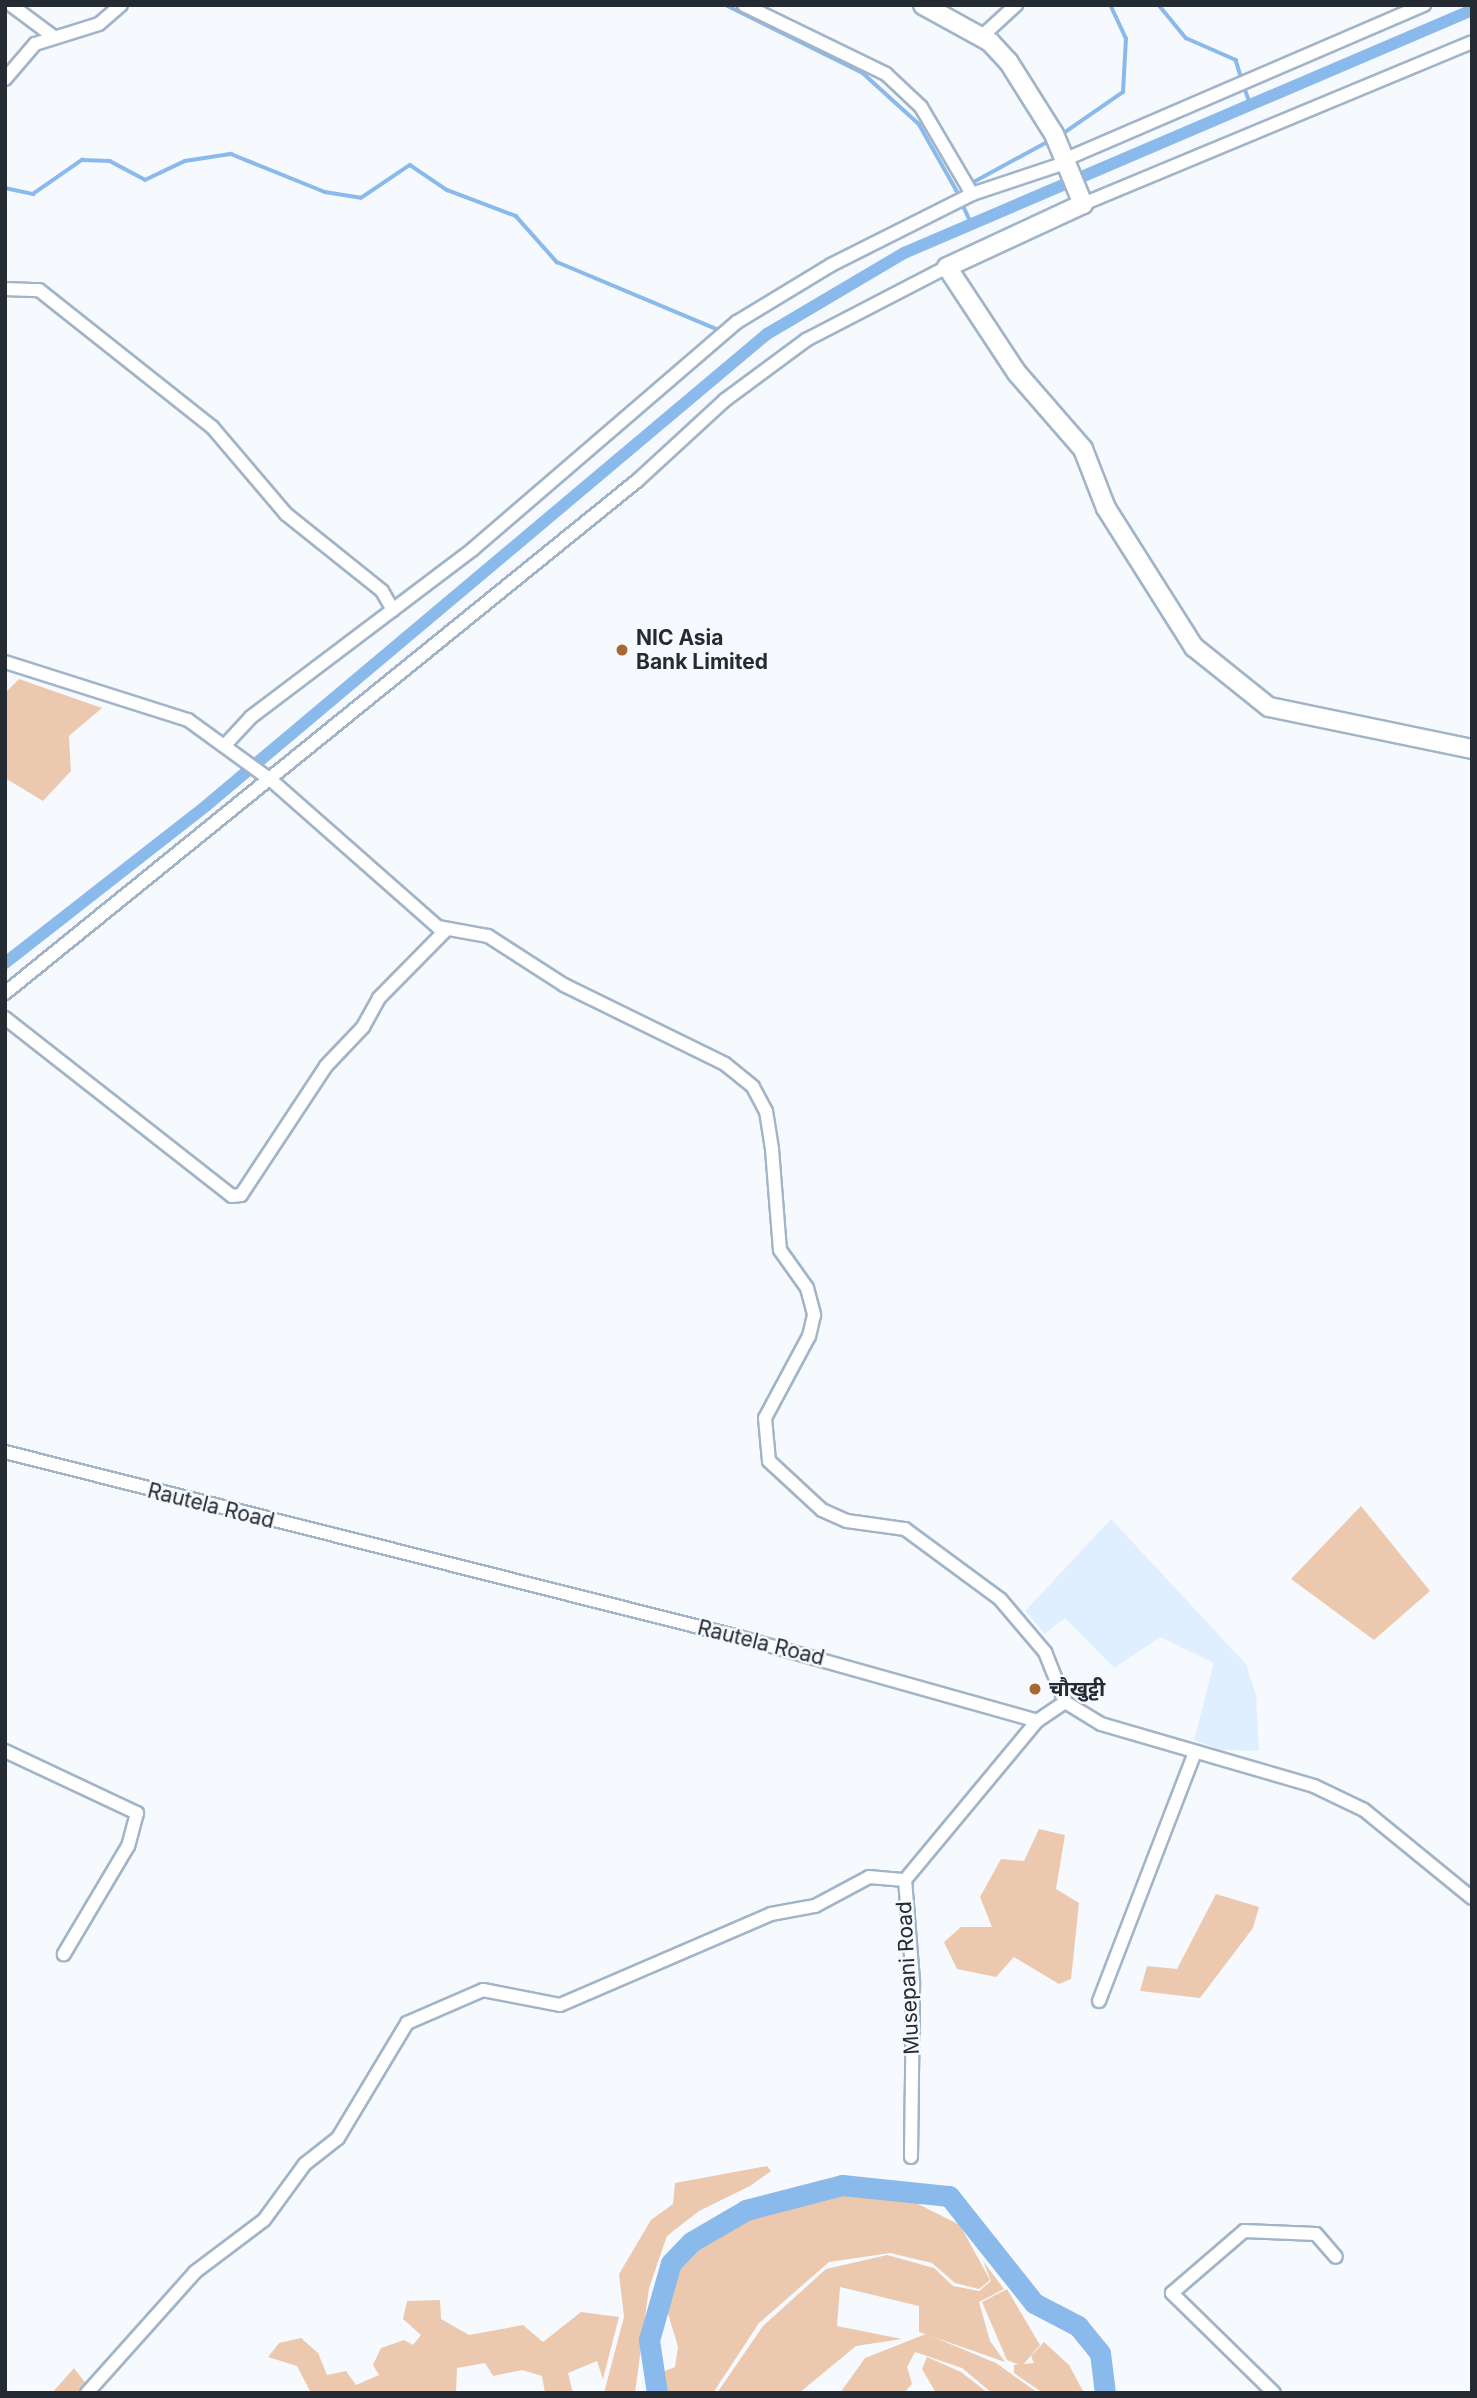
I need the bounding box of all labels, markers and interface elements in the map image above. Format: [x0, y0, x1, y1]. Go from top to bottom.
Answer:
place label: NIC Asia Bank Limited [636, 625, 768, 675]
marker: NIC Asia Bank Limited [614, 642, 630, 658]
street label: Rautela Road [145, 1478, 277, 1534]
street label: Rautela Road [695, 1615, 827, 1671]
place label: चौखुट्टी [1049, 1676, 1105, 1702]
marker: चौखुट्टी [1027, 1681, 1043, 1697]
street label: Musepani Road [891, 1901, 925, 2055]

